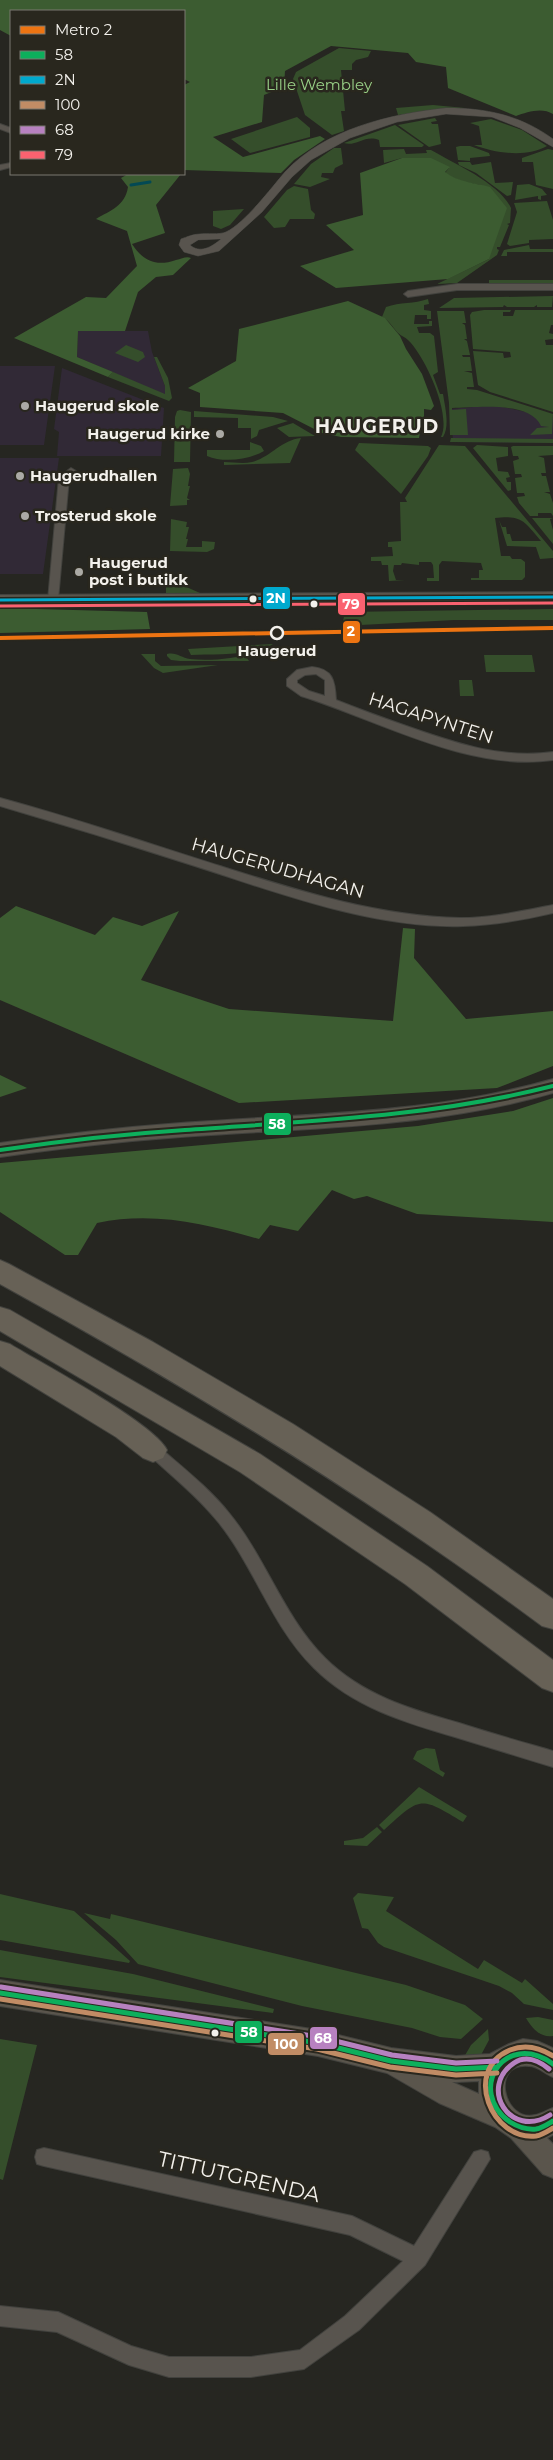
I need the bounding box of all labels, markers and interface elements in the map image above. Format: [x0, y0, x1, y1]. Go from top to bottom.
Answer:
legend [10, 10, 185, 175]
text: Metro 2 [55, 20, 112, 39]
text: 58 [55, 45, 73, 64]
text: 2N [55, 70, 76, 89]
park label: Lille Wembley [266, 75, 373, 94]
text: 100 [55, 95, 80, 114]
text: 68 [55, 120, 74, 139]
text: 79 [55, 145, 73, 164]
place label: Haugerud skole [35, 396, 159, 415]
marker: Haugerud skole [19, 400, 31, 412]
district label: HAUGERUD [315, 415, 439, 438]
place label: Haugerud kirke [87, 424, 210, 443]
marker: Haugerud kirke [214, 428, 226, 440]
place label: Haugerudhallen [30, 466, 157, 485]
marker: Haugerudhallen [14, 470, 26, 482]
place label: Trosterud skole [35, 506, 157, 525]
marker: Trosterud skole [19, 510, 31, 522]
place label: Haugerud post i butikk [89, 553, 188, 589]
marker: Haugerud post i butikk [73, 566, 85, 578]
line badge: 2N [262, 586, 291, 610]
text: 2N [266, 589, 286, 607]
line badge: 79 [337, 592, 366, 616]
unlabelled marker [248, 594, 258, 604]
text: 79 [342, 595, 360, 613]
unlabelled marker [309, 599, 319, 609]
line badge: 2 [342, 620, 361, 644]
text: 2 [347, 622, 355, 640]
marker: Haugerud [270, 626, 284, 640]
place label: Haugerud [238, 641, 316, 660]
street label: HAGAPYNTEN [366, 687, 496, 749]
street label: HAUGERUDHAGAN [189, 833, 367, 903]
line badge: 58 [263, 1112, 292, 1136]
text: 58 [268, 1115, 286, 1133]
line badge: 58 [234, 2020, 263, 2044]
text: 58 [240, 2023, 258, 2041]
line badge: 68 [309, 2026, 338, 2050]
unlabelled marker [210, 2028, 220, 2038]
text: 68 [314, 2029, 332, 2047]
line badge: 100 [267, 2032, 305, 2056]
text: 100 [274, 2035, 298, 2053]
street label: TITTUTGRENDA [156, 2146, 323, 2208]

